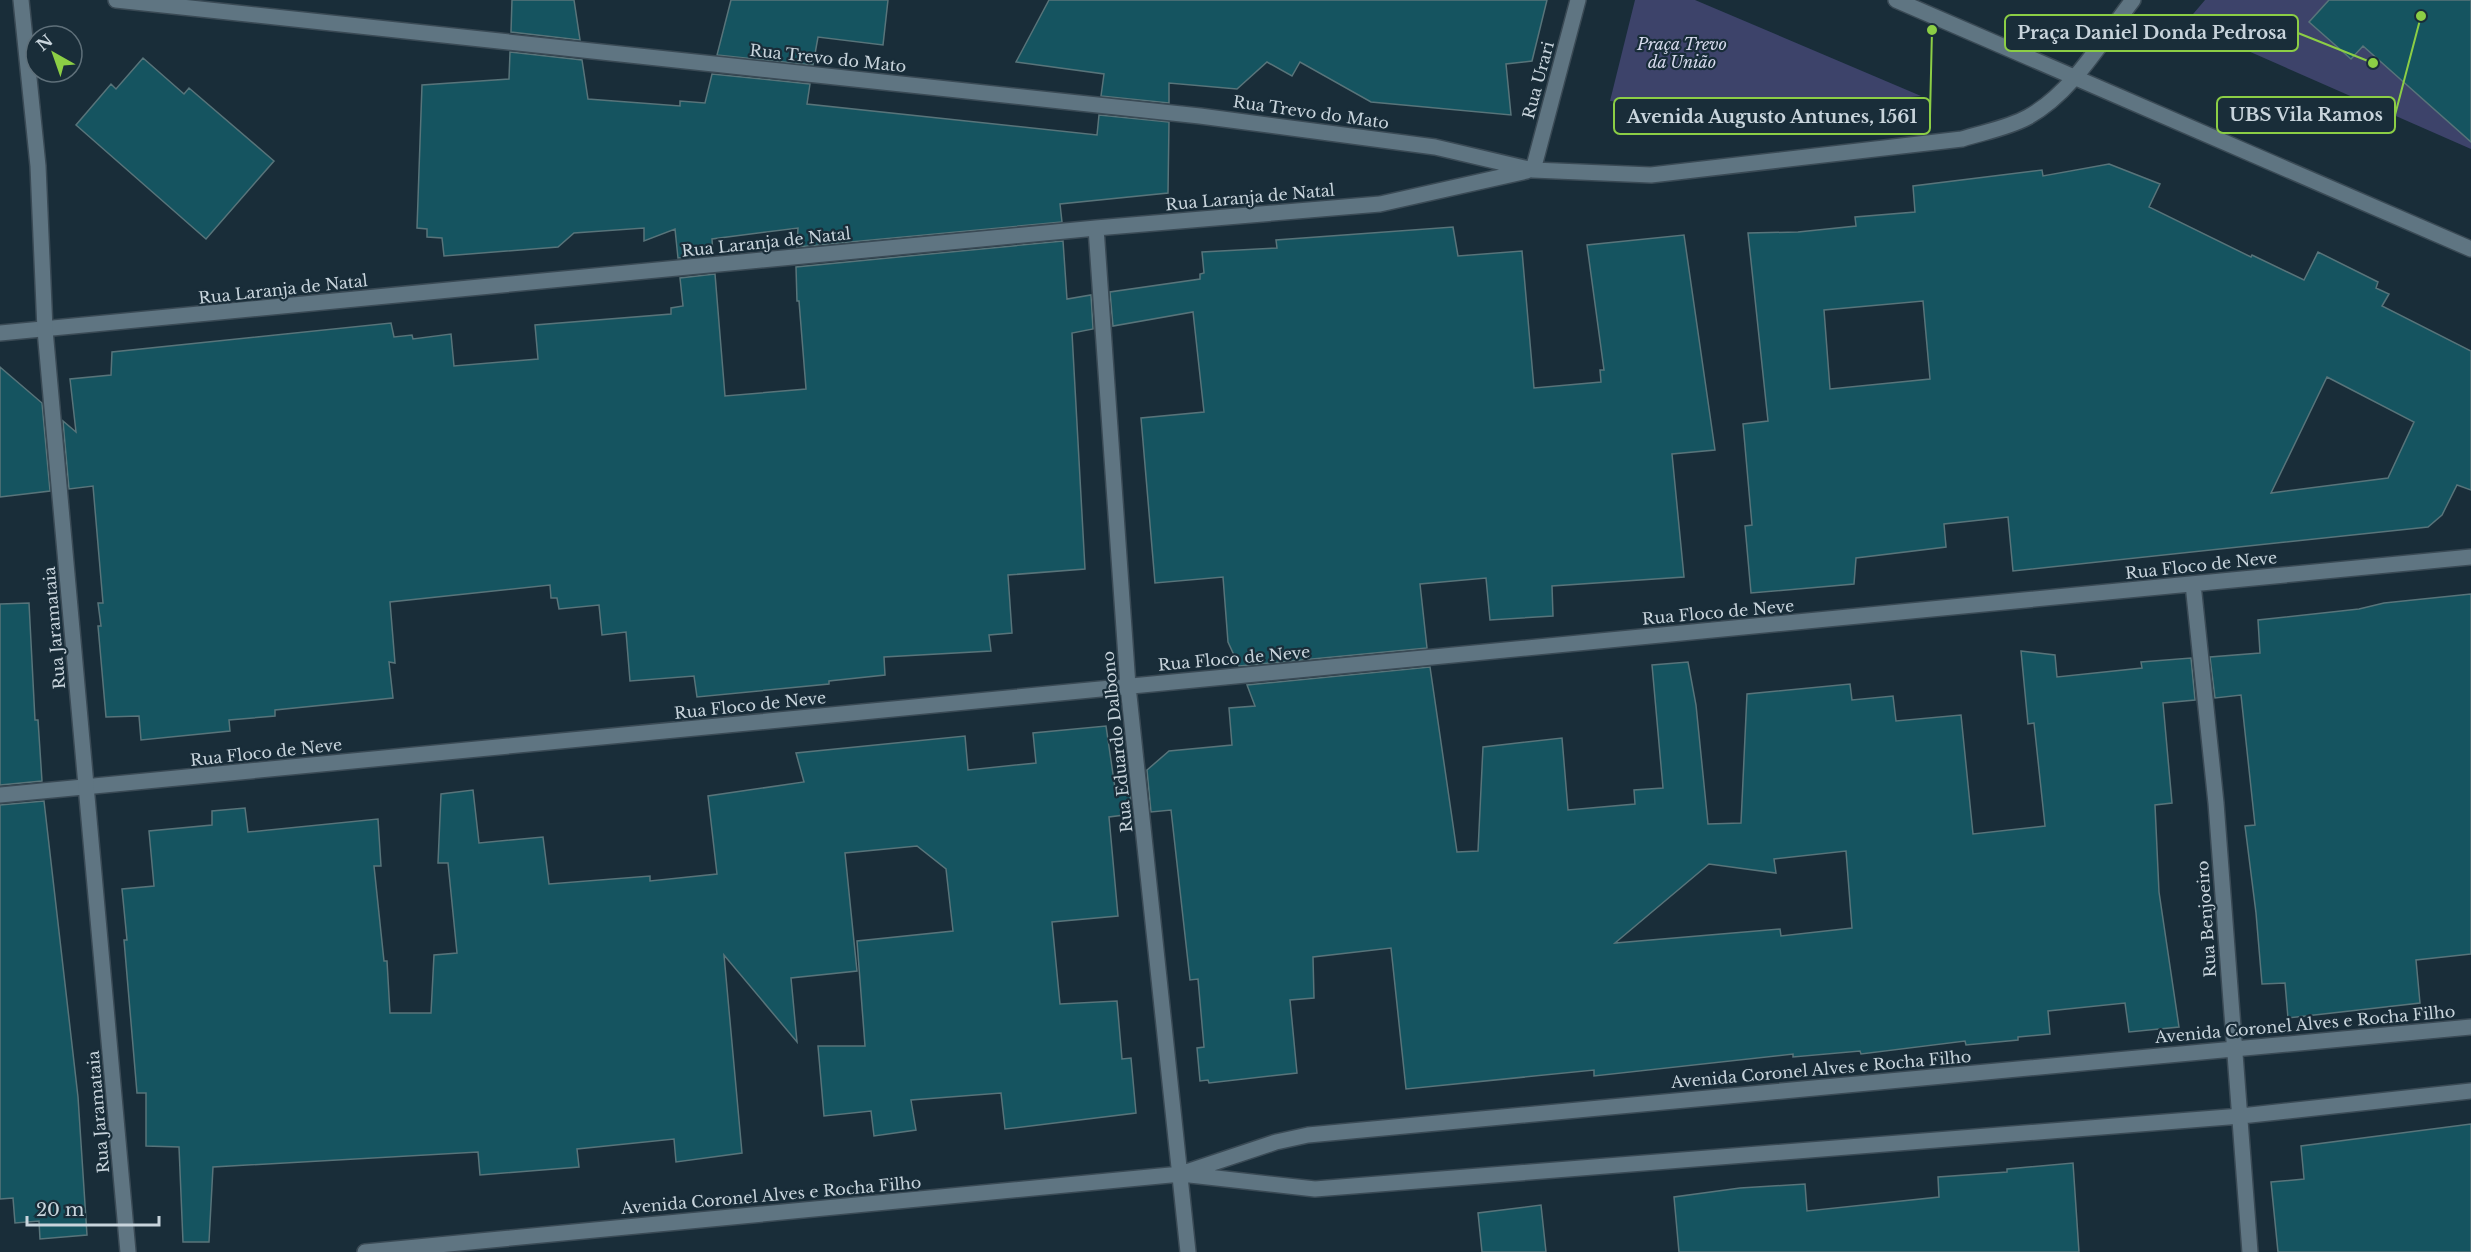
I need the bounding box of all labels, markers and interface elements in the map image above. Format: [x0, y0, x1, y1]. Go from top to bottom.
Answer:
callout: Praça Daniel Donda Pedrosa [2005, 15, 2298, 51]
text: Praça Daniel Donda Pedrosa [2017, 22, 2287, 44]
north arrow [24, 24, 84, 84]
text: N [32, 30, 57, 55]
park label: Praça Trevo da União [1636, 34, 1727, 72]
street label: Rua Urari [1518, 39, 1558, 121]
street label: Rua Trevo do Mato [749, 40, 907, 76]
street label: Rua Trevo do Mato [1232, 91, 1390, 133]
callout: UBS Vila Ramos [2217, 97, 2395, 133]
callout: Avenida Augusto Antunes, 1561 [1614, 98, 1930, 134]
text: UBS Vila Ramos [2229, 104, 2383, 126]
text: Avenida Augusto Antunes, 1561 [1626, 106, 1917, 128]
street label: Rua Laranja de Natal [1164, 180, 1336, 214]
street label: Rua Laranja de Natal [680, 223, 852, 261]
street label: Rua Laranja de Natal [197, 270, 369, 308]
street label: Rua Floco de Neve [2124, 547, 2278, 583]
street label: Rua Jaramataia [39, 566, 69, 690]
street label: Rua Floco de Neve [1641, 595, 1795, 629]
street label: Rua Floco de Neve [1157, 641, 1311, 675]
street label: Rua Eduardo Dalbono [1098, 650, 1136, 834]
street label: Rua Floco de Neve [673, 687, 827, 723]
street label: Rua Floco de Neve [189, 734, 343, 770]
street label: Rua Benjoeiro [2192, 860, 2220, 978]
street label: Avenida Coronel Alves e Rocha Filho [2153, 1001, 2456, 1047]
street label: Avenida Coronel Alves e Rocha Filho [1669, 1046, 1972, 1092]
street label: Rua Jaramataia [83, 1050, 113, 1174]
street label: Avenida Coronel Alves e Rocha Filho [619, 1172, 922, 1218]
scale bar [27, 1189, 159, 1227]
text: 20 m [36, 1199, 84, 1221]

